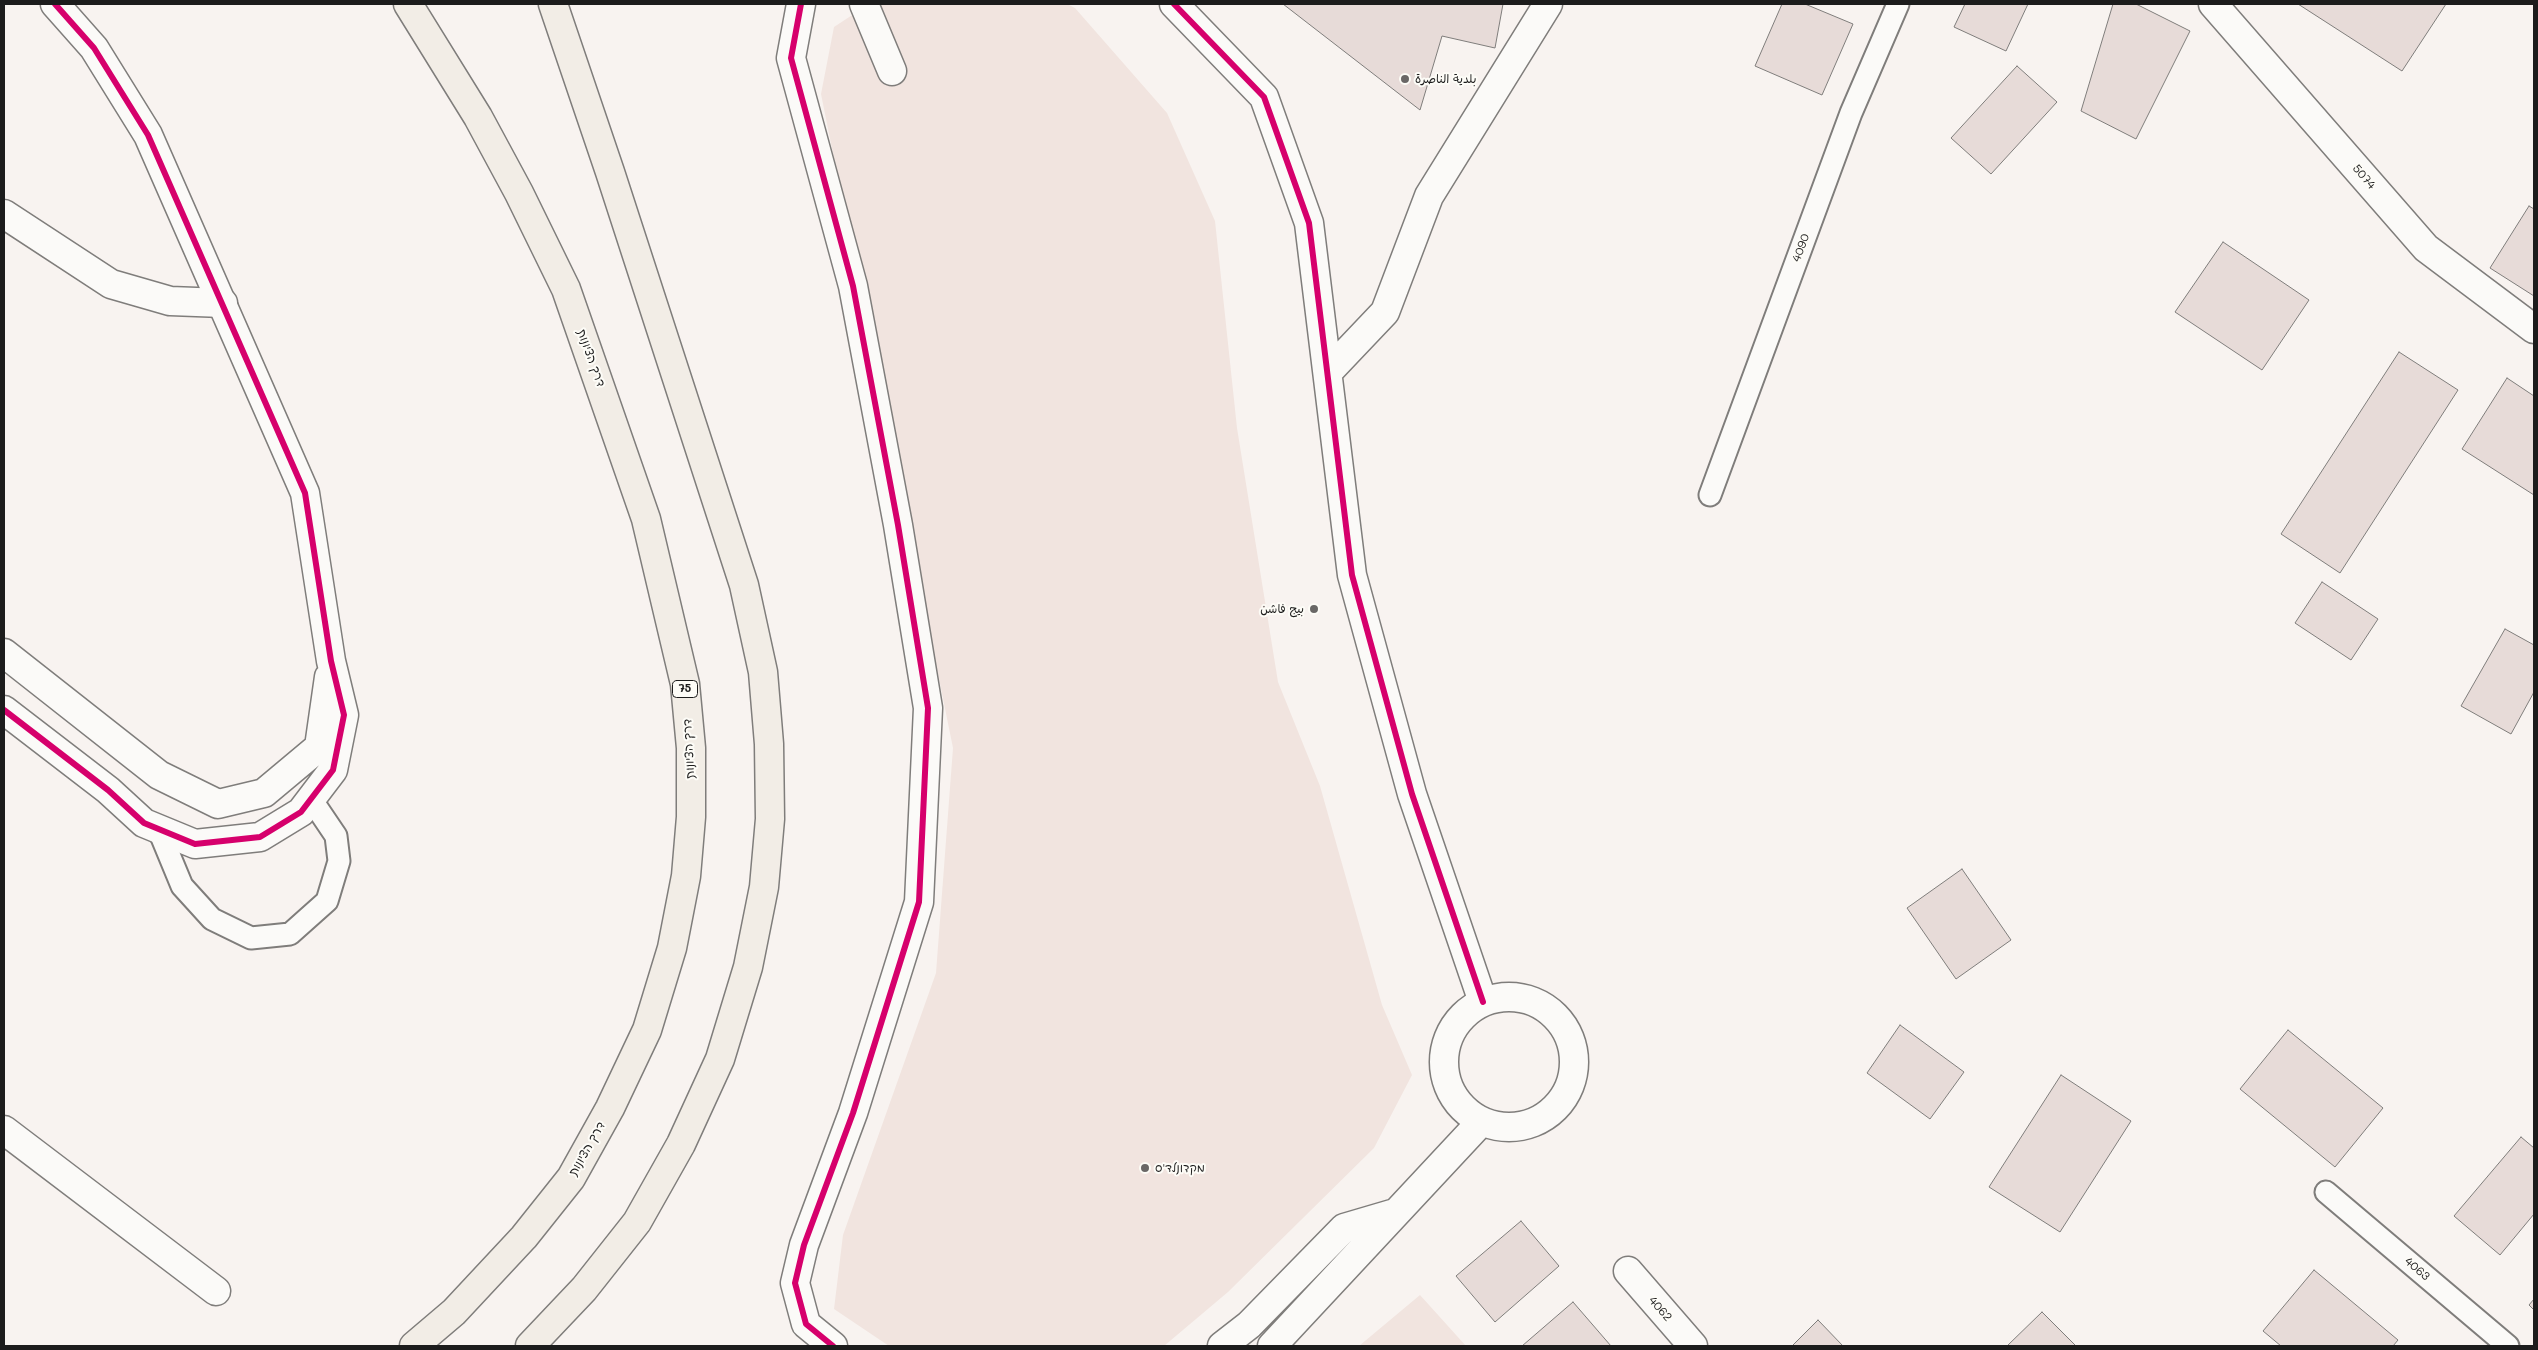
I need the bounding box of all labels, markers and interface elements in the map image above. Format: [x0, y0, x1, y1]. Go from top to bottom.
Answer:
place label: بلدية الناصرة [1415, 72, 1476, 86]
marker: بلدية الناصرة [1399, 73, 1411, 85]
street label: 5074 [2349, 162, 2379, 192]
street label: 4090 [1789, 232, 1813, 264]
street label: דרך הציונות [574, 327, 608, 389]
place label: بيج فاشن [1260, 602, 1304, 616]
marker: بيج فاشن [1308, 603, 1320, 615]
road number: 75 [672, 681, 698, 698]
street label: דרך הציונות [680, 719, 698, 779]
street label: דרך הציונות [566, 1119, 608, 1179]
place label: מקדונלד'ס [1155, 1161, 1205, 1175]
marker: מקדונלד'ס [1139, 1162, 1151, 1174]
street label: 4063 [2401, 1254, 2433, 1284]
street label: 4062 [1645, 1294, 1675, 1324]

